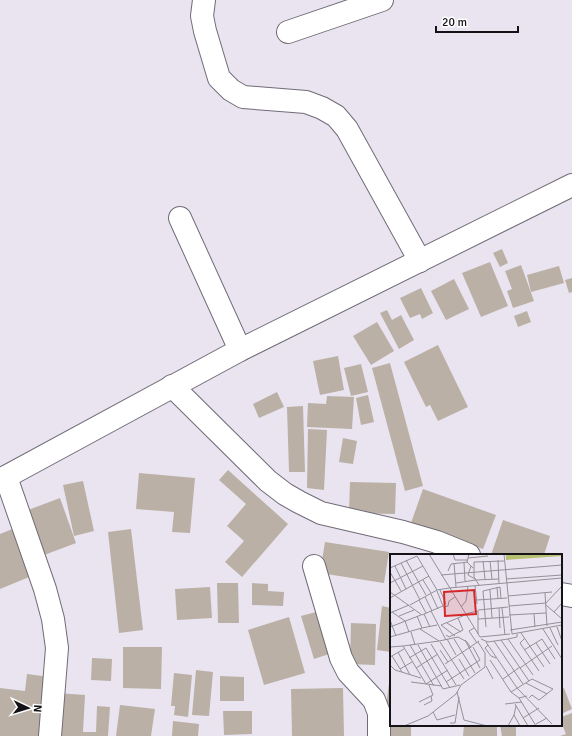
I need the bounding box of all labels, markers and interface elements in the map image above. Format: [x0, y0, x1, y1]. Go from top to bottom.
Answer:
scale bar [436, 8, 518, 34]
text: 20 m [442, 15, 467, 30]
inset map [390, 554, 562, 726]
north arrow [8, 688, 48, 728]
text: N [31, 704, 44, 713]

